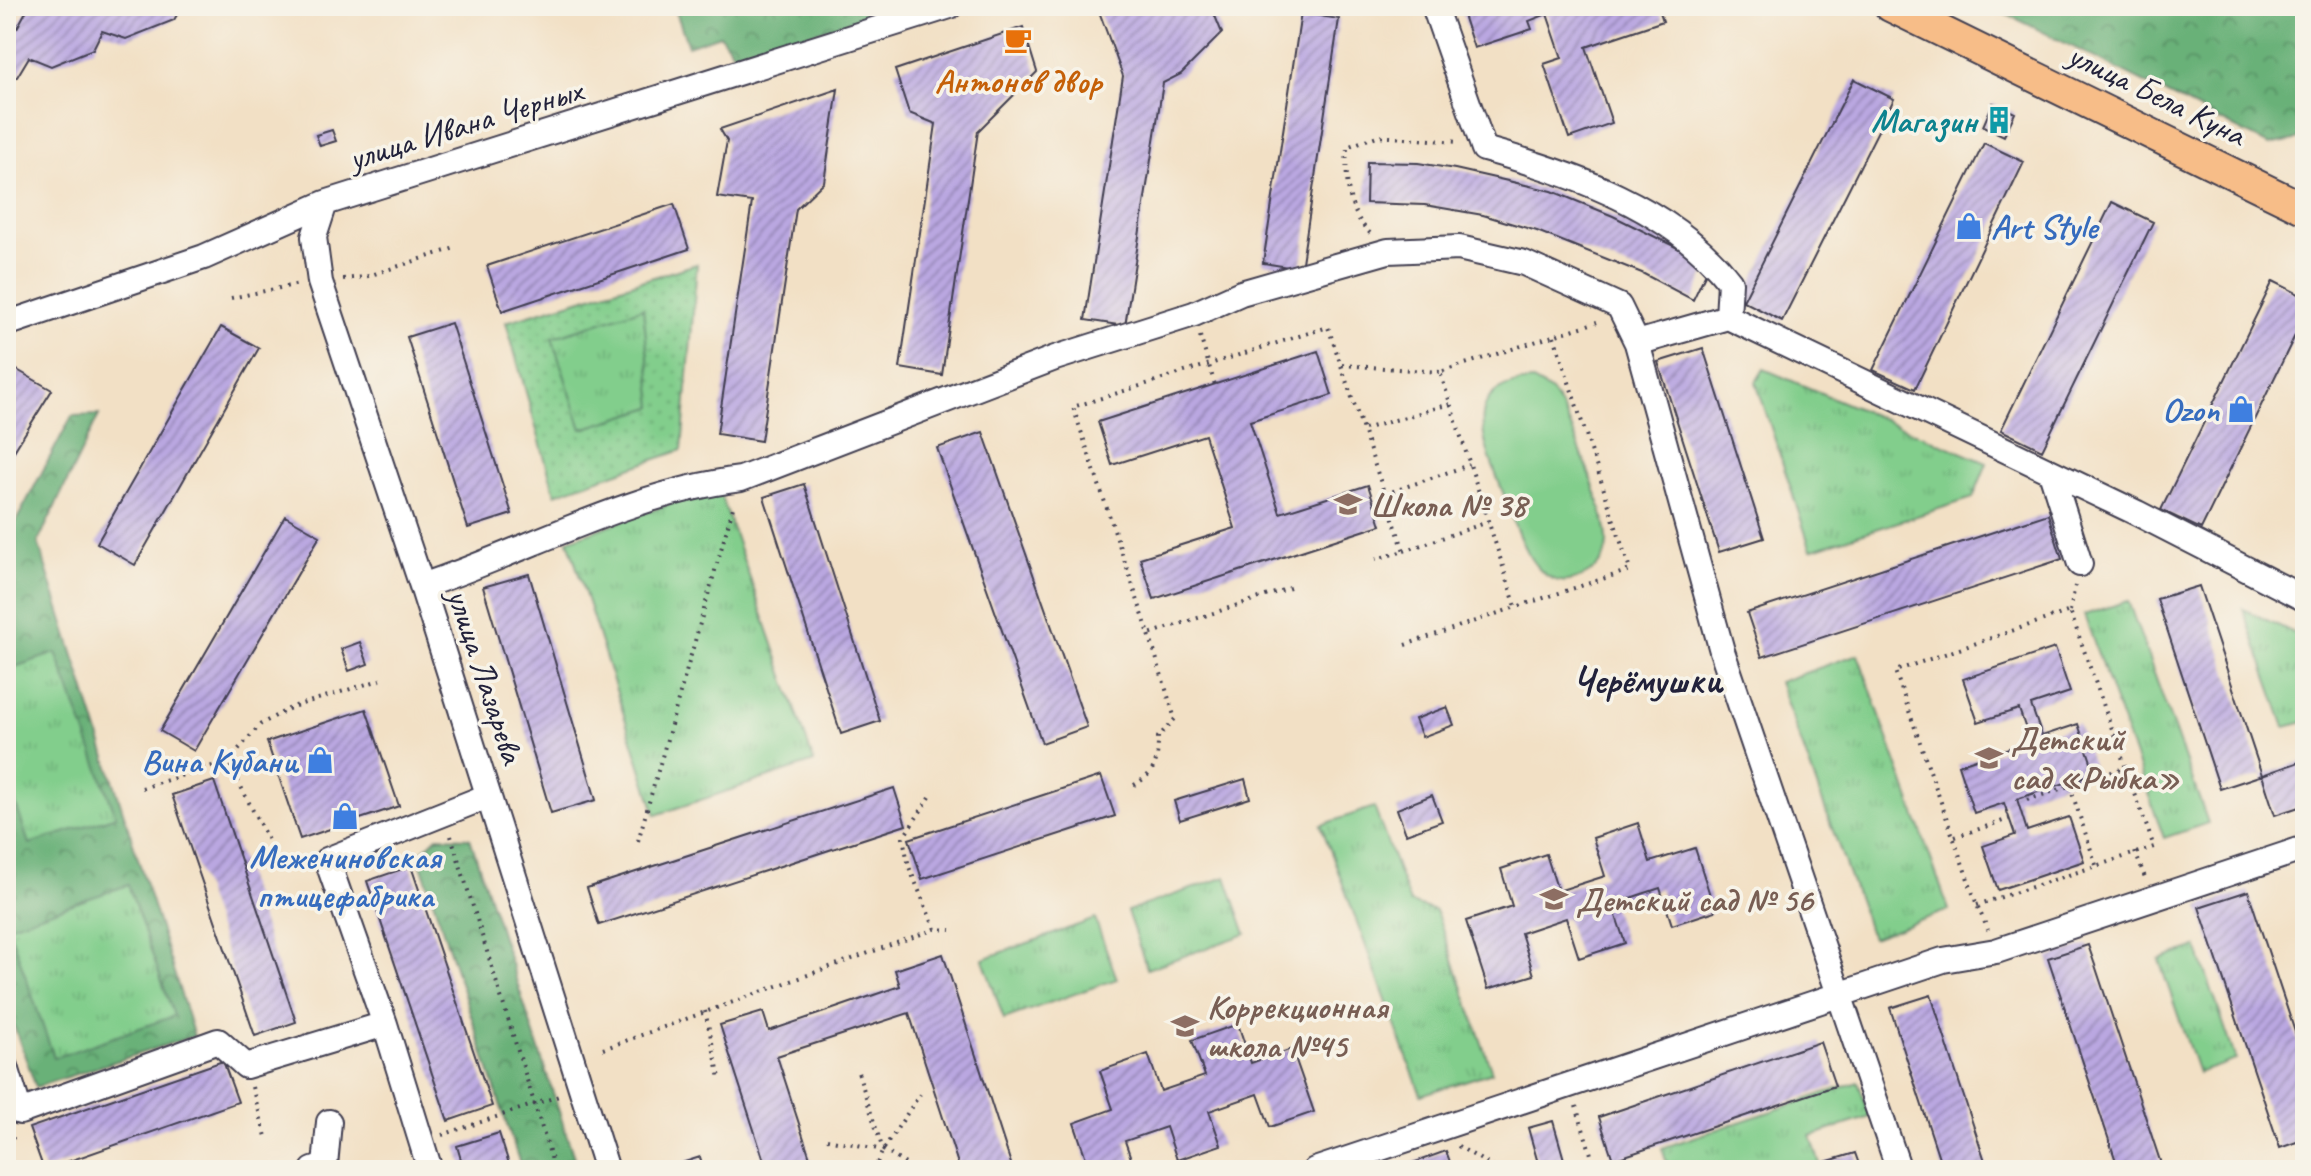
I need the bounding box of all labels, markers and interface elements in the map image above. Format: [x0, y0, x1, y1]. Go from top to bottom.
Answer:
cafe icon: Антонов двор [1003, 25, 1033, 55]
street label: улица Бела Куна [2060, 32, 2255, 156]
place label: Антонов двор [935, 59, 1103, 102]
street label: улица Ивана Черных [341, 67, 589, 180]
place label: Магазин [1871, 99, 1979, 143]
building icon: Магазин [1984, 105, 2014, 135]
place label: Art Style [1991, 205, 2100, 248]
shop icon: Art Style [1954, 211, 1984, 241]
place label: Ozon [2162, 388, 2220, 431]
shop icon: Ozon [2226, 394, 2256, 424]
place label: Школа № 38 [1370, 483, 1530, 526]
school or university icon: Школа № 38 [1333, 489, 1363, 519]
street label: улица Лазарева [437, 582, 535, 771]
district label: Черёмушки [1572, 657, 1725, 704]
place label: Детский сад «Рыбка» [2011, 717, 2180, 799]
place label: Вина Кубани [141, 739, 299, 782]
school or university icon: Детский сад «Рыбка» [1974, 743, 2004, 773]
shop icon: Вина Кубани [305, 745, 335, 775]
shop icon: Межениновская птицефабрика [330, 801, 360, 831]
place label: Межениновская птицефабрика [249, 835, 443, 917]
place label: Детский сад № 56 [1576, 878, 1815, 921]
school or university icon: Детский сад № 56 [1539, 884, 1569, 914]
place label: Коррекционная школа №45 [1207, 985, 1390, 1067]
school or university icon: Коррекционная школа №45 [1170, 1011, 1200, 1041]

